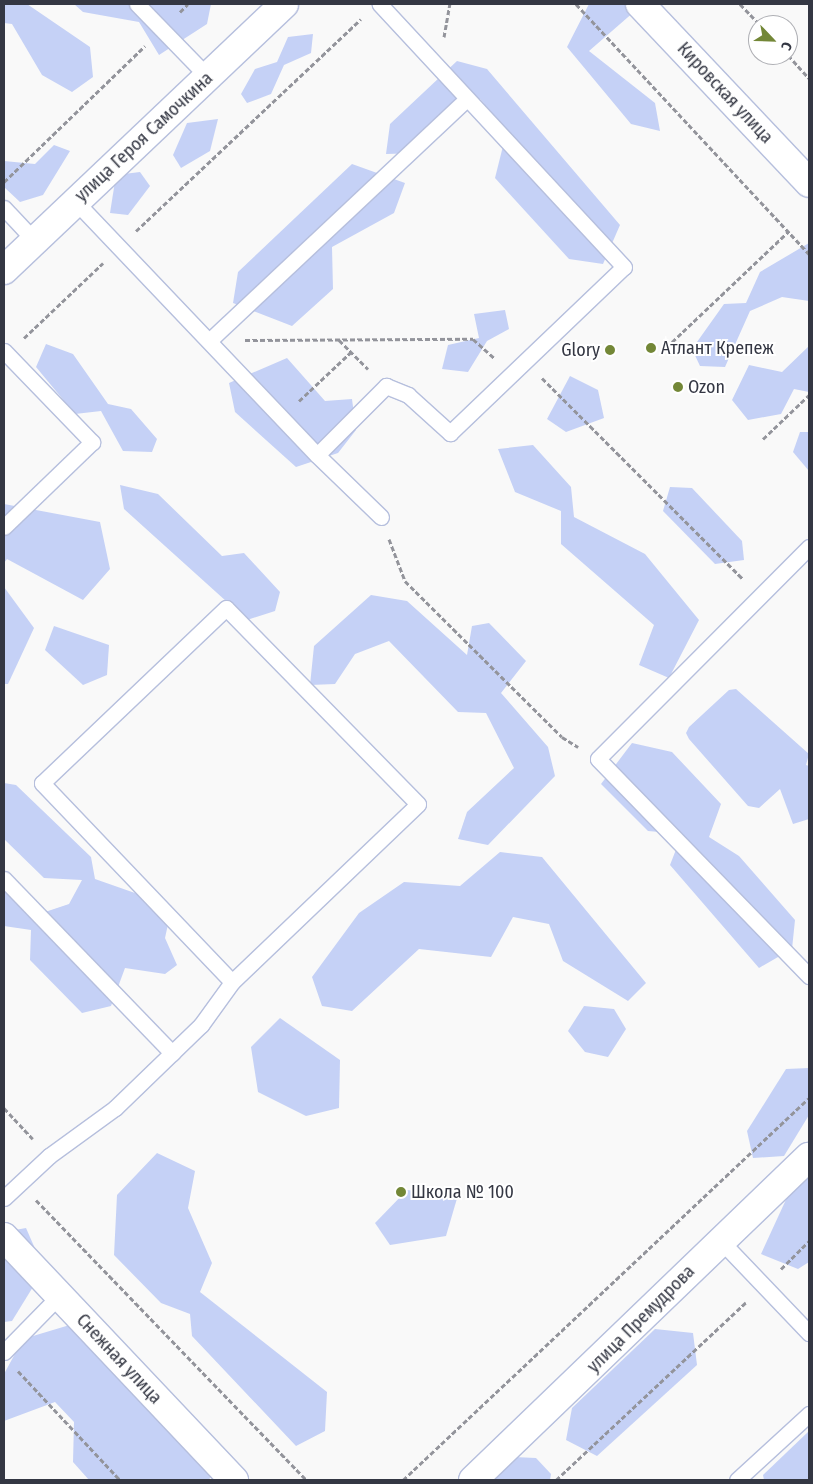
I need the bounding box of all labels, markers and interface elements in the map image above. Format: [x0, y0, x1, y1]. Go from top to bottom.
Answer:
north arrow [748, 15, 798, 65]
street label: Кировская улица [673, 38, 777, 148]
text: С [777, 39, 796, 53]
street label: улица Героя Самочкина [71, 68, 217, 206]
place label: Атлант Крепеж [661, 337, 774, 359]
place label: Glory [561, 339, 600, 361]
marker: Атлант Крепеж [645, 342, 657, 354]
marker: Glory [604, 344, 616, 356]
place label: Ozon [688, 376, 725, 398]
marker: Ozon [672, 381, 684, 393]
place label: Школа № 100 [411, 1181, 514, 1203]
marker: Школа № 100 [395, 1186, 407, 1198]
street label: улица Премудрова [583, 1261, 699, 1377]
street label: Снежная улица [72, 1309, 166, 1409]

